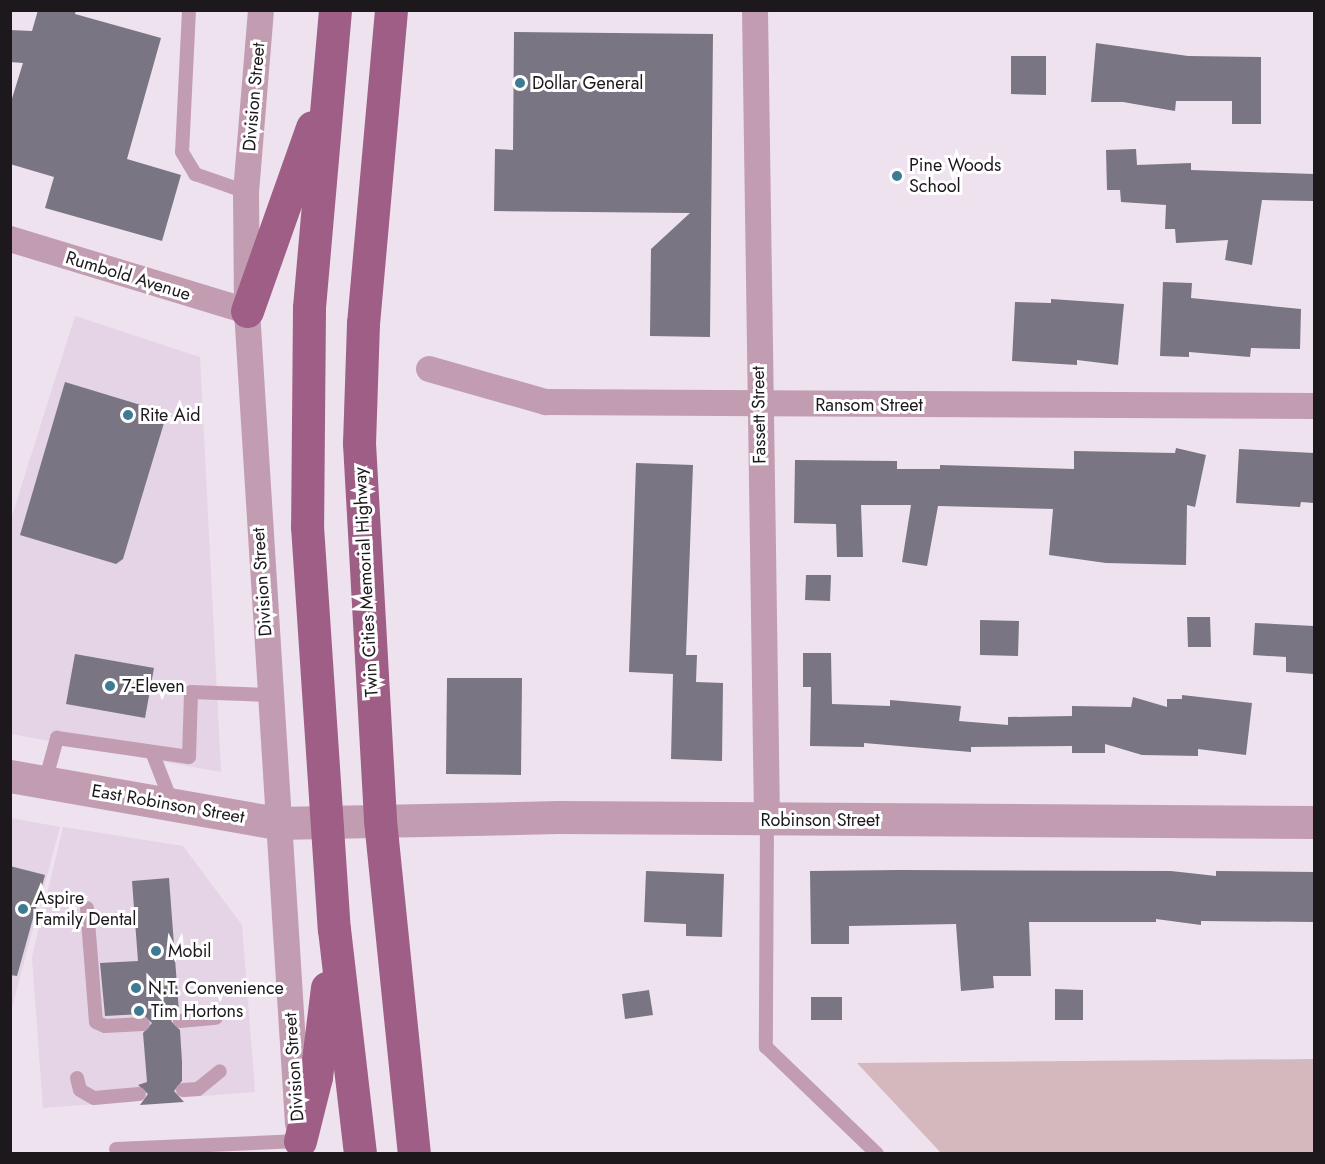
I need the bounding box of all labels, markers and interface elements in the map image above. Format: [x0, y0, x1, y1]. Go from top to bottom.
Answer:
street label: Division Street [238, 42, 270, 152]
place label: Dollar General [532, 72, 643, 94]
marker: Dollar General [513, 76, 527, 90]
place label: Pine Woods School [909, 155, 1001, 198]
marker: Pine Woods School [890, 169, 904, 183]
street label: Rumbold Avenue [63, 247, 193, 305]
street label: Fassett Street [747, 366, 771, 464]
street label: Ransom Street [815, 394, 923, 416]
place label: Rite Aid [140, 404, 201, 426]
marker: Rite Aid [121, 408, 135, 422]
street label: Twin Cities Memorial Highway [349, 466, 383, 698]
street label: Division Street [247, 527, 277, 637]
place label: 7-Eleven [122, 675, 185, 697]
marker: 7-Eleven [103, 679, 117, 693]
street label: East Robinson Street [90, 780, 246, 828]
street label: Robinson Street [760, 809, 880, 831]
place label: Aspire Family Dental [35, 888, 136, 930]
marker: Aspire Family Dental [16, 902, 30, 916]
place label: Mobil [168, 940, 211, 962]
marker: Mobil [149, 944, 163, 958]
place label: N.T. Convenience [148, 977, 284, 999]
marker: N.T. Convenience [129, 981, 143, 995]
place label: Tim Hortons [151, 1000, 243, 1022]
marker: Tim Hortons [132, 1004, 146, 1018]
street label: Division Street [279, 1012, 309, 1122]

